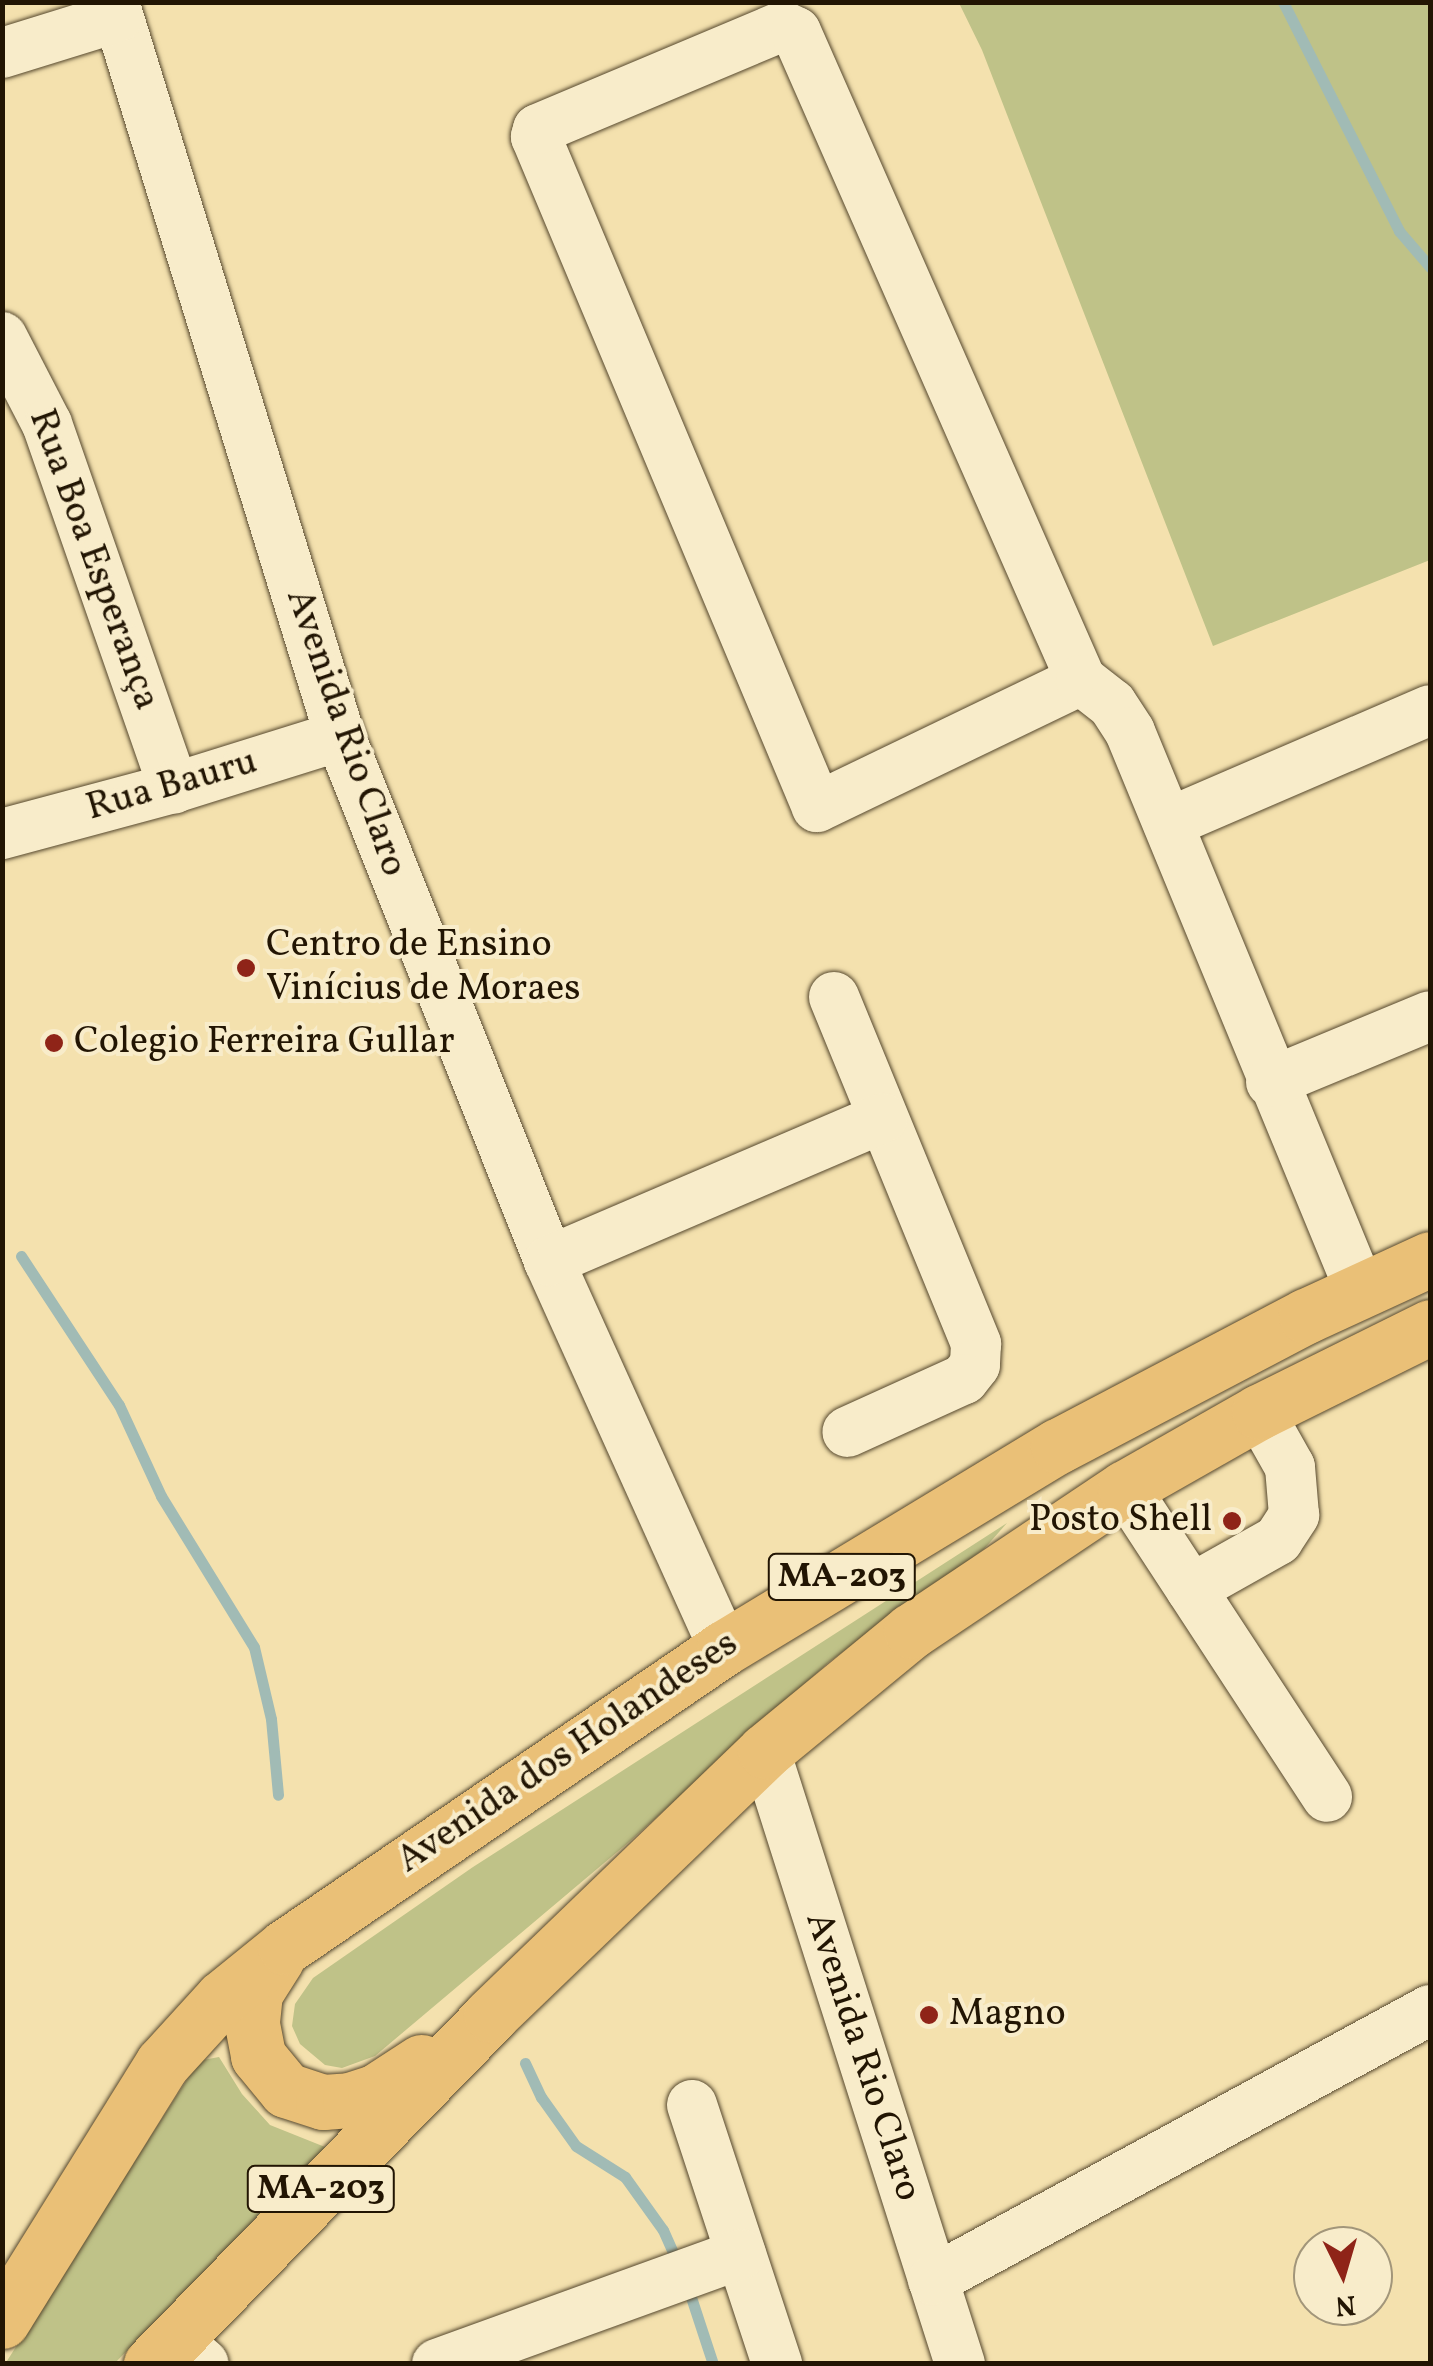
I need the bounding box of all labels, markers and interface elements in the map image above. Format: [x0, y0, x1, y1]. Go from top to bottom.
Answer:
street label: Rua Boa Esperança [17, 403, 169, 717]
street label: Avenida Rio Claro [274, 583, 416, 883]
street label: Rua Bauru [81, 740, 263, 832]
place label: Centro de Ensino Vinícius de Moraes [266, 923, 580, 1012]
marker: Centro de Ensino Vinícius de Moraes [235, 957, 257, 979]
place label: Colegio Ferreira Gullar [74, 1020, 455, 1066]
marker: Colegio Ferreira Gullar [43, 1032, 65, 1054]
place label: Posto Shell [1029, 1498, 1212, 1544]
marker: Posto Shell [1221, 1510, 1243, 1532]
road number: MA-203 [767, 1547, 917, 1607]
street label: Avenida dos Holandeses [389, 1622, 747, 1884]
street label: Avenida Rio Claro [794, 1907, 930, 2207]
place label: Magno [949, 1992, 1066, 2038]
marker: Magno [918, 2004, 940, 2026]
road number: MA-203 [246, 2159, 396, 2219]
north arrow [1293, 2226, 1393, 2326]
text: N [1334, 2284, 1357, 2325]

